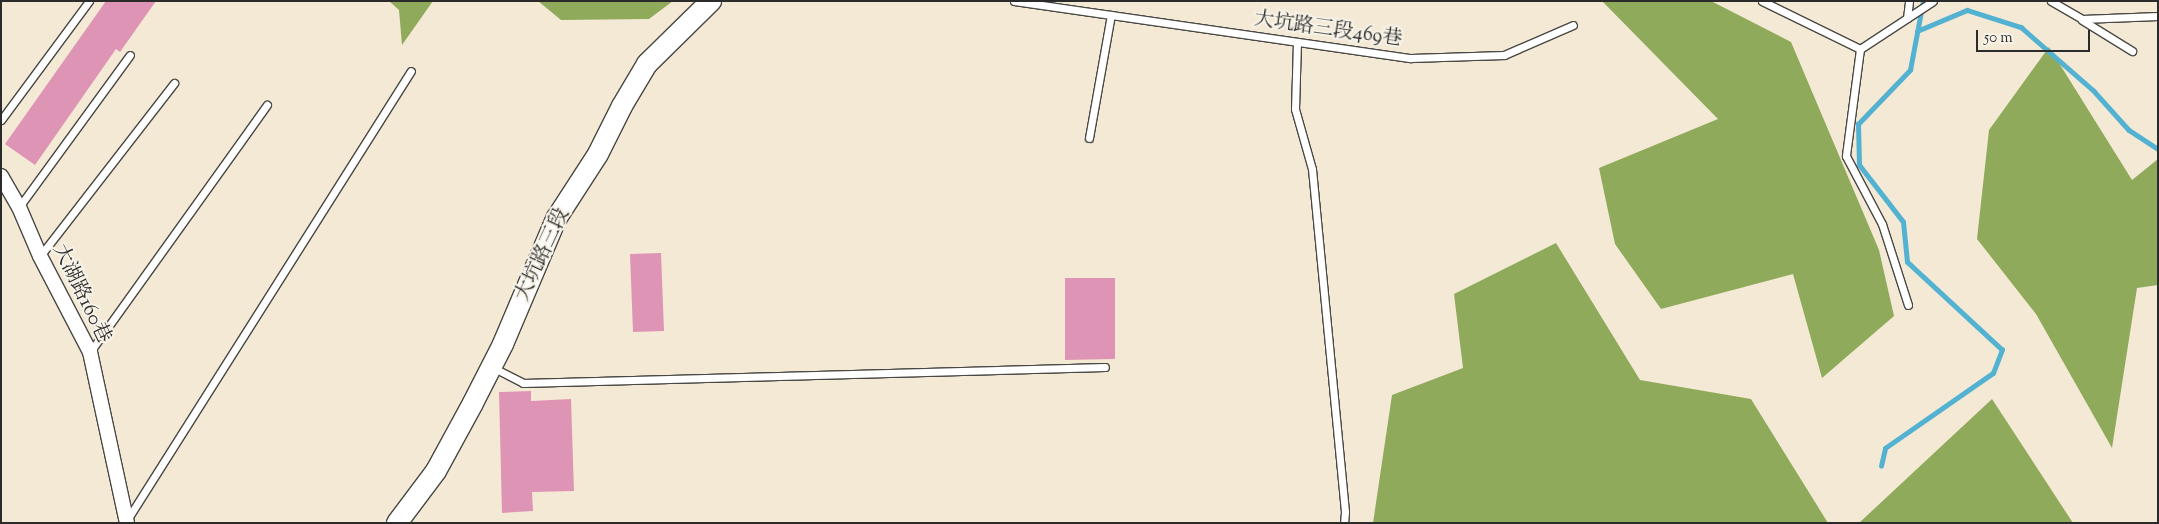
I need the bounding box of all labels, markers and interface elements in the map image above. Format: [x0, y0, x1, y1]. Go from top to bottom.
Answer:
street label: 大坑路三段469巷 [1252, 8, 1404, 52]
scale bar [1979, 20, 2093, 52]
text: 50 m [1984, 28, 2013, 49]
street label: 大坑路三段 [511, 205, 575, 305]
street label: 大湖路160巷 [47, 241, 115, 347]

